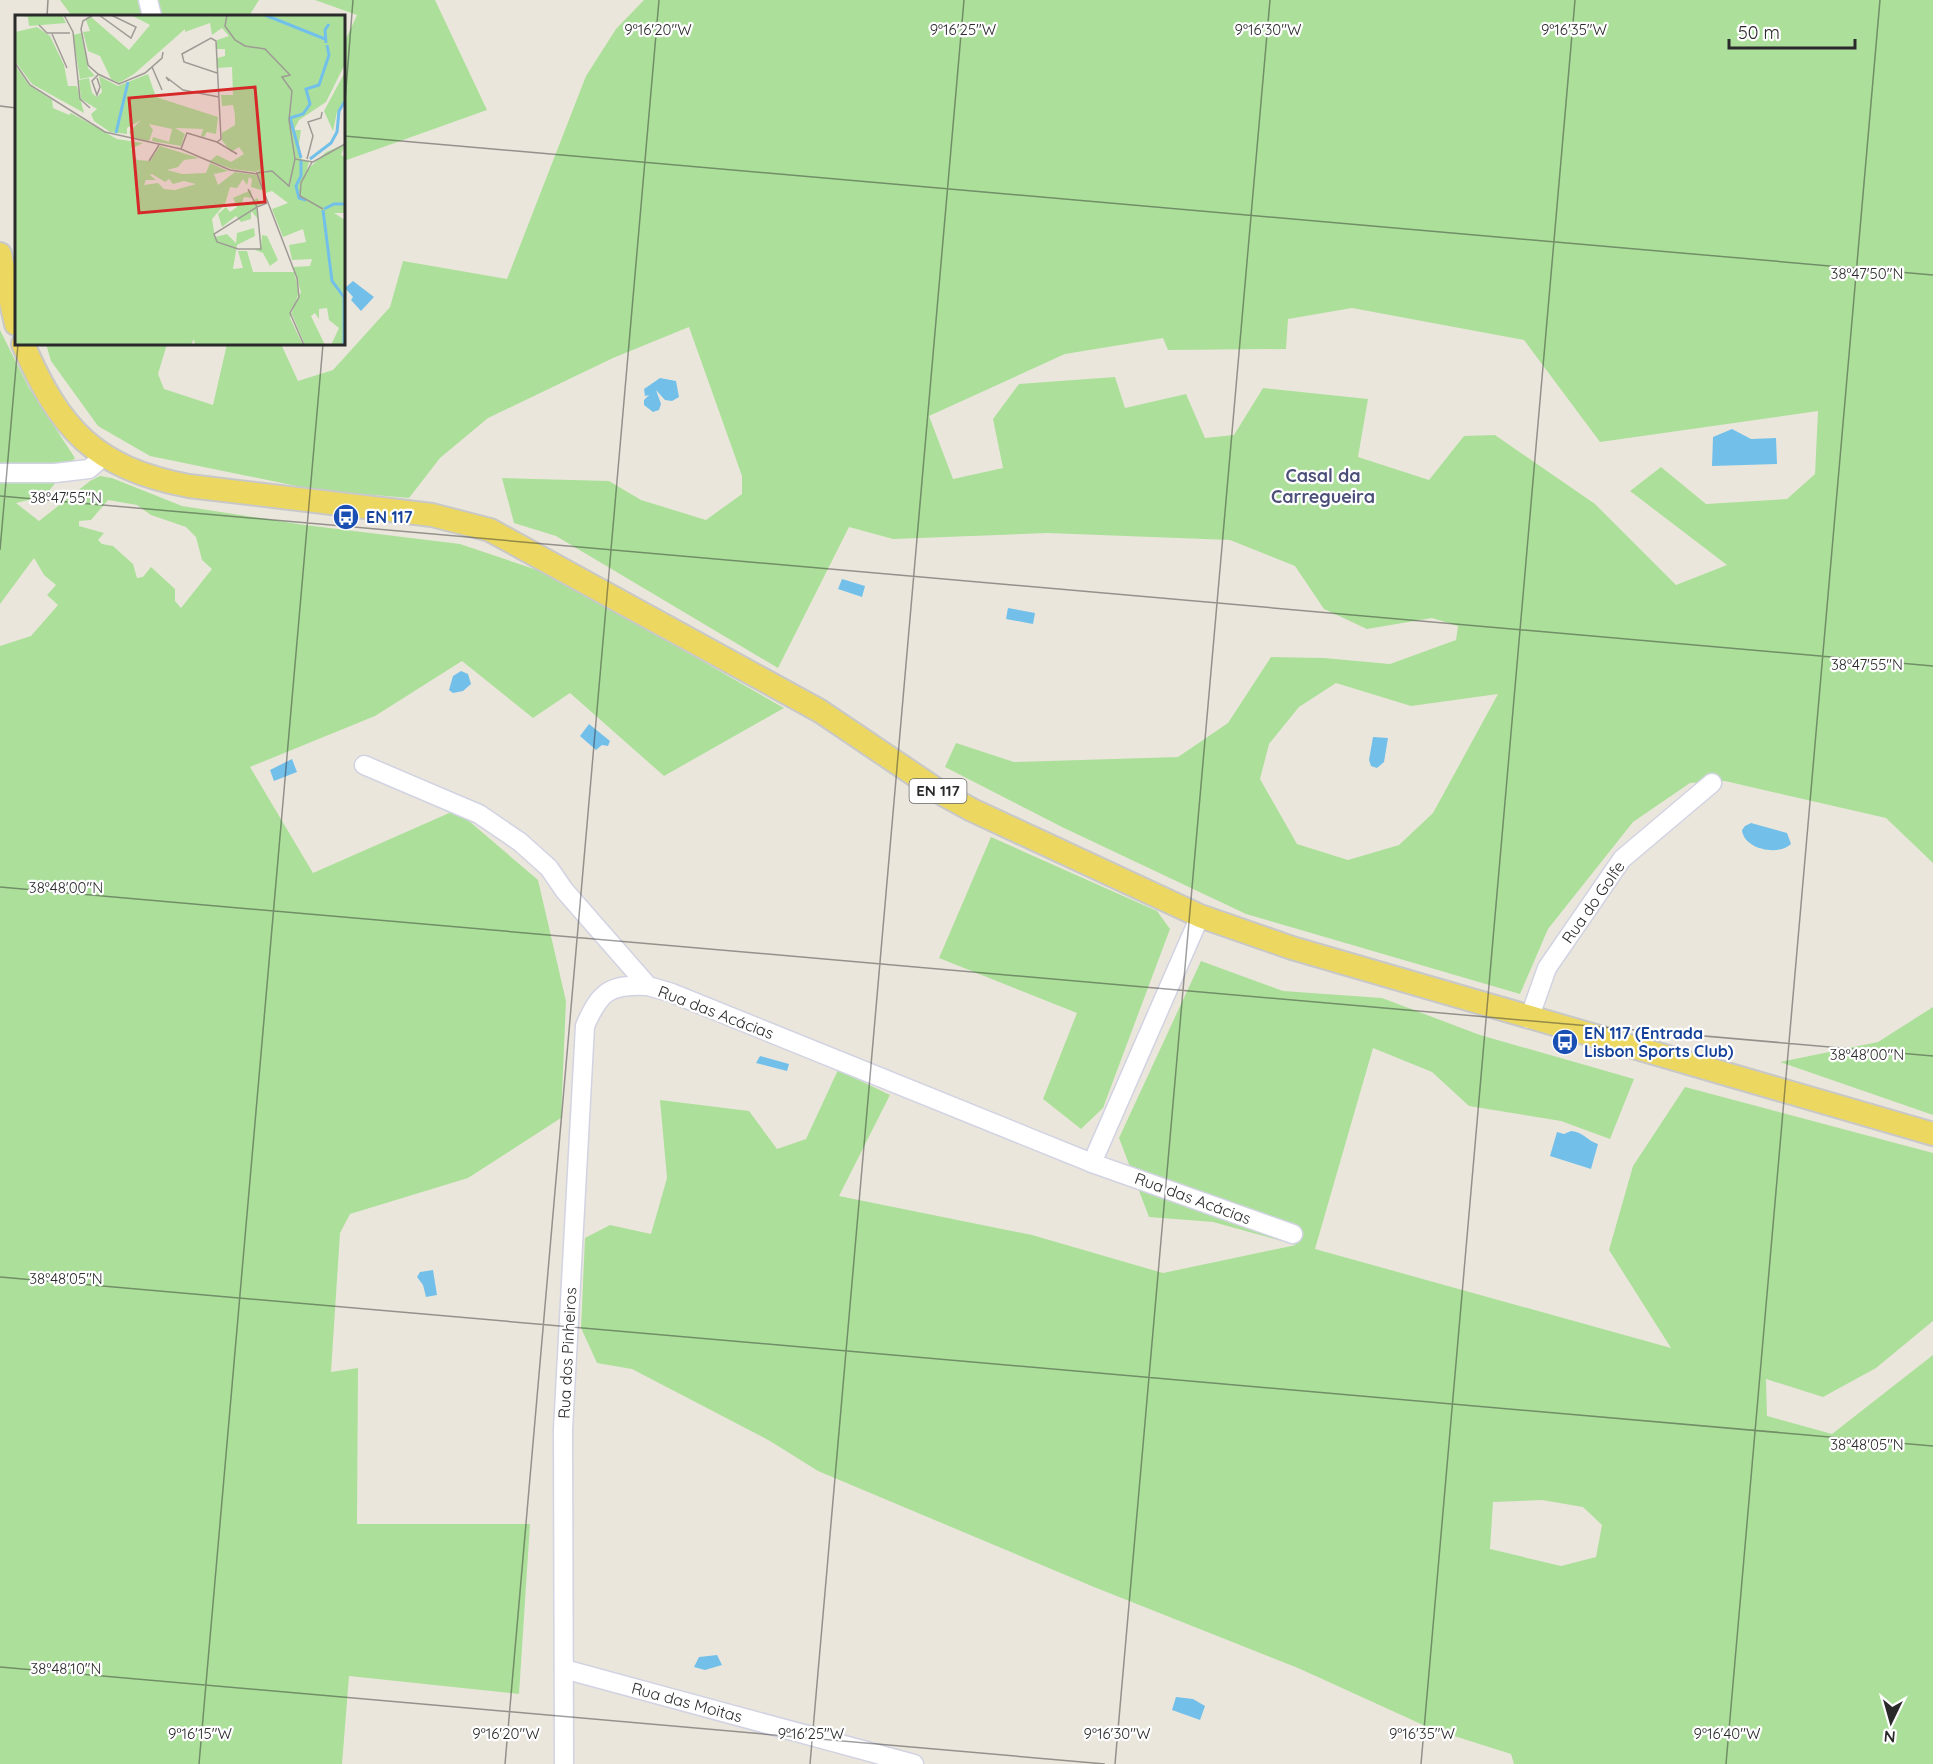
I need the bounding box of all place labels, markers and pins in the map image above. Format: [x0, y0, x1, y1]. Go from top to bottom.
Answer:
bus stop icon: EN 117 [331, 502, 361, 532]
place label: EN 117 [366, 507, 413, 527]
place label: EN 117 (Entrada Lisbon Sports Club) [1584, 1023, 1734, 1061]
bus stop icon: EN 117 (Entrada Lisbon Sports Club) [1550, 1027, 1580, 1057]

